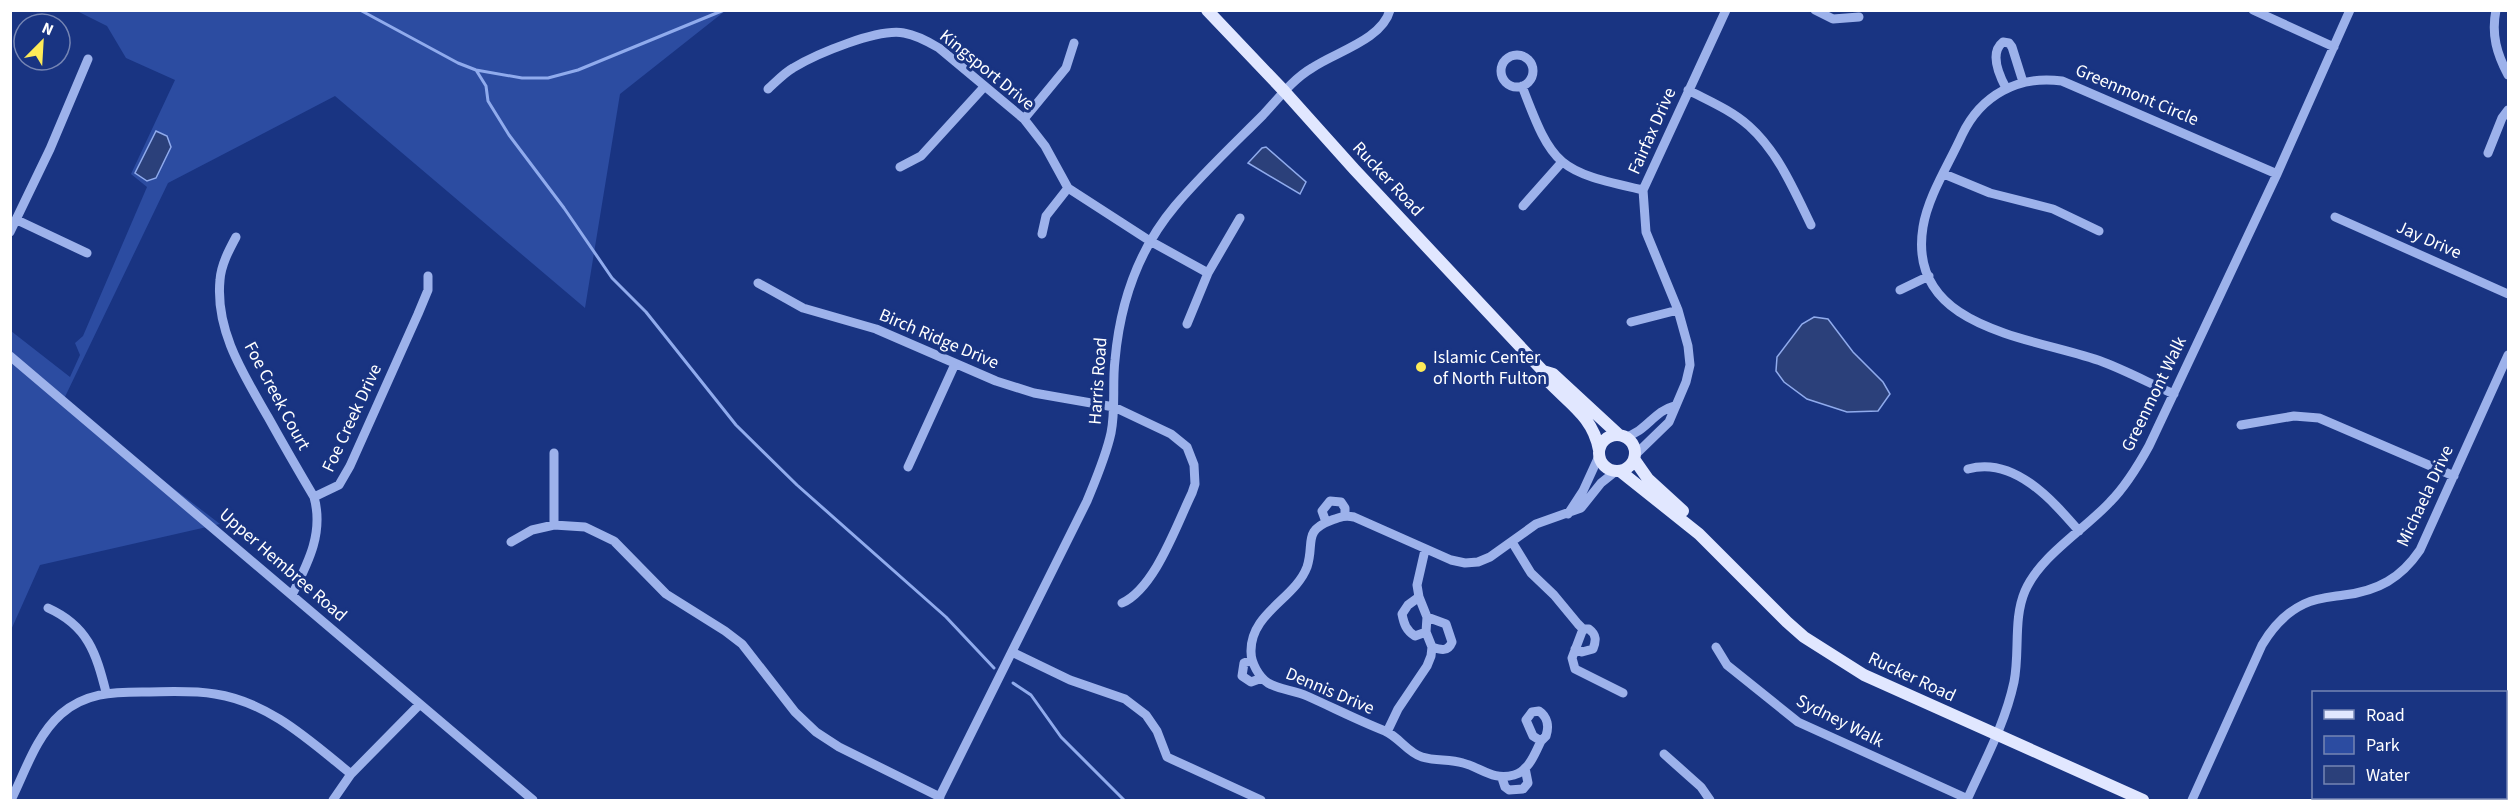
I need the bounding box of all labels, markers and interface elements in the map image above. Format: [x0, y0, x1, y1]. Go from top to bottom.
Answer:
north arrow [12, 12, 72, 72]
text: N [38, 17, 57, 41]
street label: Kingsport Drive [934, 24, 1040, 116]
street label: Greenmont Circle [2072, 58, 2203, 132]
street label: Fairfax Drive [1622, 84, 1682, 178]
street label: Rucker Road [1347, 136, 1429, 222]
street label: Jay Drive [2393, 215, 2466, 265]
street label: Birch Ridge Drive [875, 303, 1003, 375]
street label: Greenmont Walk [2115, 332, 2193, 456]
street label: Harris Road [1082, 336, 1114, 426]
street label: Foe Creek Court [238, 337, 316, 455]
place label: Islamic Center of North Fulton [1433, 345, 1547, 391]
street label: Foe Creek Drive [316, 360, 388, 476]
marker: Islamic Center of North Fulton [1414, 360, 1428, 374]
street label: Michaela Drive [2390, 441, 2460, 551]
street label: Upper Hembree Road [214, 502, 352, 628]
street label: Rucker Road [1864, 646, 1960, 708]
street label: Dennis Drive [1282, 661, 1378, 721]
street label: Sydney Walk [1792, 688, 1888, 754]
legend [2312, 691, 2507, 799]
text: Road [2366, 703, 2405, 728]
text: Park [2366, 733, 2400, 758]
text: Water [2366, 763, 2410, 788]

